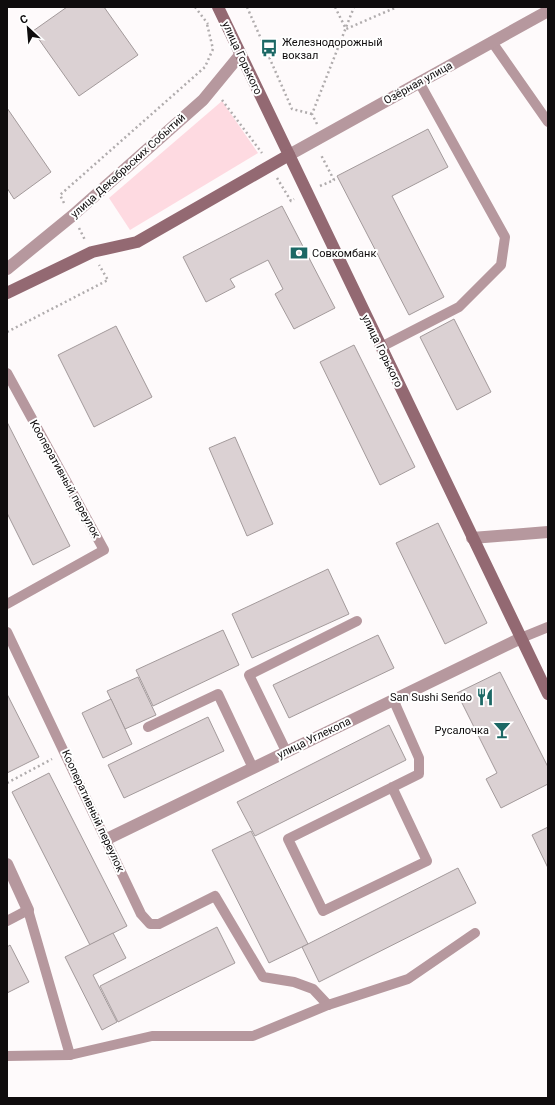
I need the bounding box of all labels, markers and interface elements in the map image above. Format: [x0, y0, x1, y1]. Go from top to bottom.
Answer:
north arrow [8, 8, 48, 48]
text: С [18, 12, 30, 27]
street label: улица Горького [219, 19, 265, 97]
place label: Железнодорожный вокзал [282, 36, 383, 62]
bus stop icon: Железнодорожный вокзал [259, 38, 279, 58]
street label: Озёрная улица [381, 59, 455, 107]
street label: улица Декабрьских Событий [68, 111, 188, 221]
bank icon: Совкомбанк [289, 243, 309, 263]
place label: Совкомбанк [312, 247, 376, 260]
street label: улица Горького [359, 312, 405, 390]
street label: Кооперативный переулок [27, 418, 103, 540]
restaurant icon: San Sushi Sendo [475, 687, 495, 707]
place label: San Sushi Sendo [390, 691, 472, 704]
street label: улица Углекопа [275, 715, 353, 761]
bar icon: Русалочка [492, 720, 512, 740]
place label: Русалочка [435, 724, 489, 737]
street label: Кооперативный переулок [59, 748, 127, 874]

